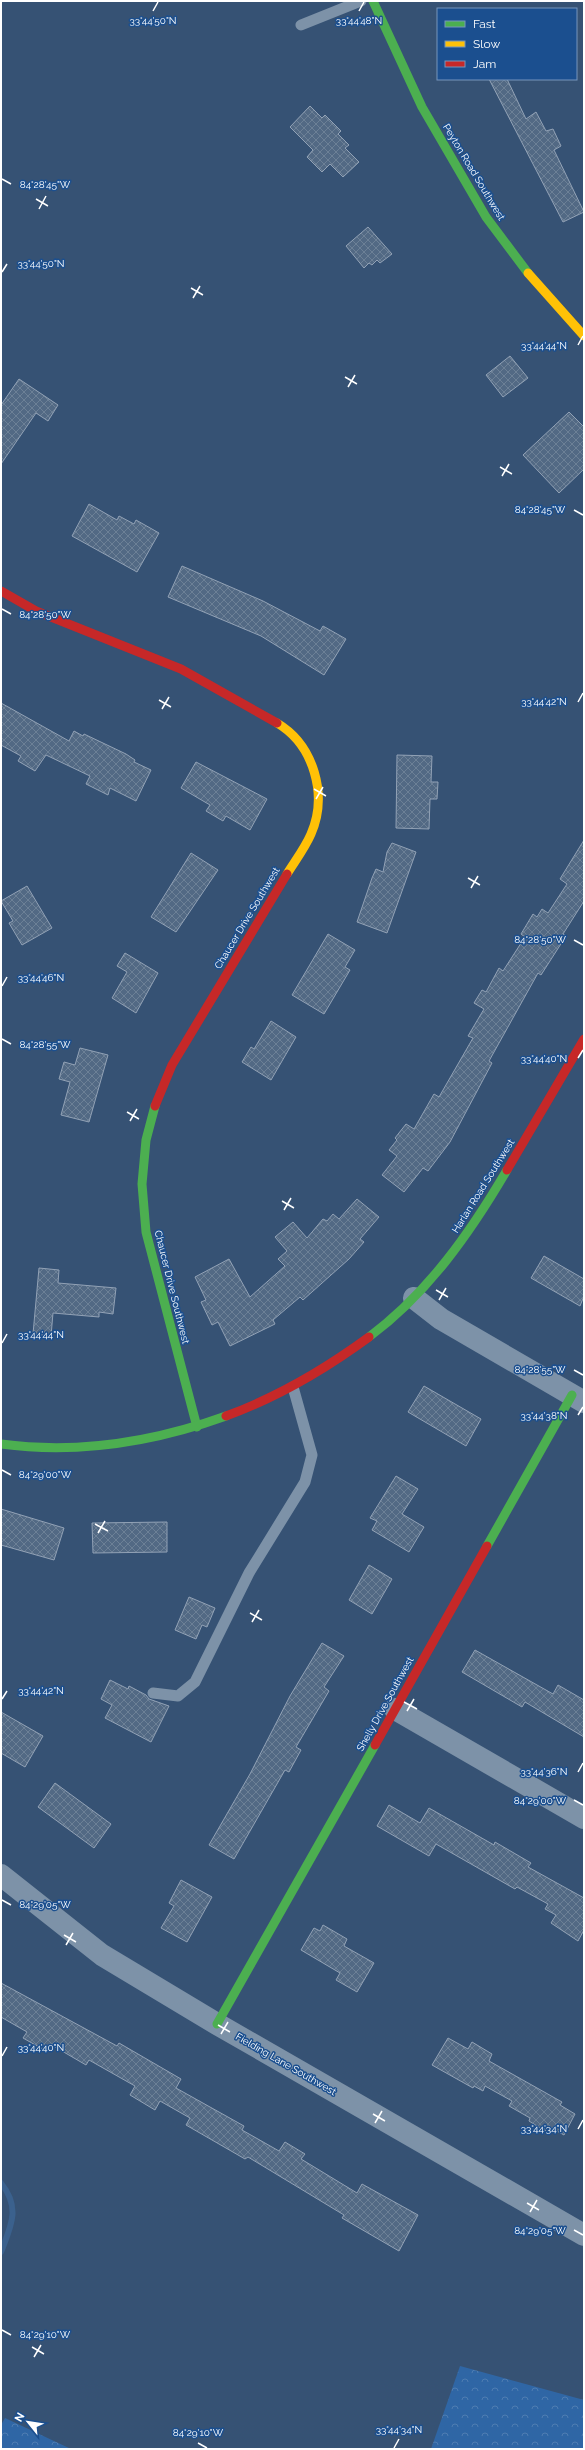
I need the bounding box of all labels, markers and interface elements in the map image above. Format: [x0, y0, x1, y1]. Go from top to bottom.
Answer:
legend [437, 8, 577, 80]
text: 33°44'50"N [129, 15, 177, 26]
text: 33°44'48"N [336, 15, 382, 26]
text: Fast [473, 17, 496, 31]
text: Slow [473, 37, 500, 51]
text: Jam [473, 57, 496, 71]
street label: Peyton Road Southwest [441, 122, 507, 223]
text: 84°28'45"W [20, 179, 71, 190]
text: 33°44'50"N [17, 258, 65, 269]
text: 33°44'44"N [521, 340, 567, 351]
text: 84°28'45"W [515, 504, 566, 515]
text: 84°28'50"W [19, 609, 71, 620]
text: 33°44'42"N [521, 696, 567, 707]
street label: Chaucer Drive Southwest [212, 865, 282, 971]
text: 84°28'50"W [514, 934, 566, 945]
text: 33°44'46"N [18, 972, 64, 983]
text: 84°28'55"W [19, 1039, 71, 1050]
text: 33°44'40"N [521, 1053, 567, 1064]
street label: Harlan Road Southwest [450, 1137, 517, 1235]
street label: Chaucer Drive Southwest [153, 1229, 192, 1346]
text: 33°44'44"N [18, 1329, 64, 1340]
text: 84°28'55"W [514, 1364, 566, 1375]
text: 33°44'38"N [521, 1410, 567, 1421]
text: 84°29'00"W [19, 1469, 72, 1480]
street label: Shelly Drive Southwest [354, 1654, 416, 1753]
text: 33°44'42"N [18, 1685, 64, 1696]
text: 33°44'36"N [520, 1766, 568, 1777]
text: 84°29'00"W [514, 1795, 567, 1806]
text: 84°29'05"W [19, 1899, 71, 1910]
street label: Fielding Lane Southwest [234, 2031, 339, 2098]
text: 33°44'40"N [18, 2042, 64, 2053]
text: 33°44'34"N [521, 2123, 567, 2134]
text: 84°29'05"W [514, 2225, 566, 2236]
text: 84°29'10"W [20, 2329, 71, 2340]
north arrow [8, 2402, 48, 2442]
text: N [12, 2410, 28, 2424]
text: 33°44'34"N [376, 2424, 422, 2435]
text: 84°29'10"W [173, 2427, 224, 2438]

